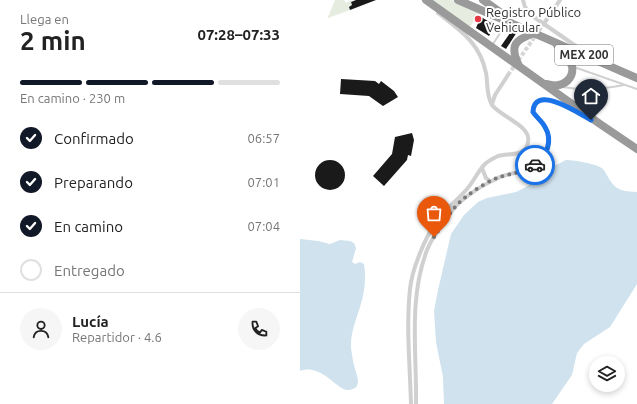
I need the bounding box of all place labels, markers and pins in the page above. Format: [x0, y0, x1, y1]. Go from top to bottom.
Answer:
place label: Registro Público Vehicular [486, 5, 581, 34]
marker: Registro Público Vehicular [473, 14, 483, 24]
pin [574, 79, 608, 120]
pin [417, 196, 451, 237]

